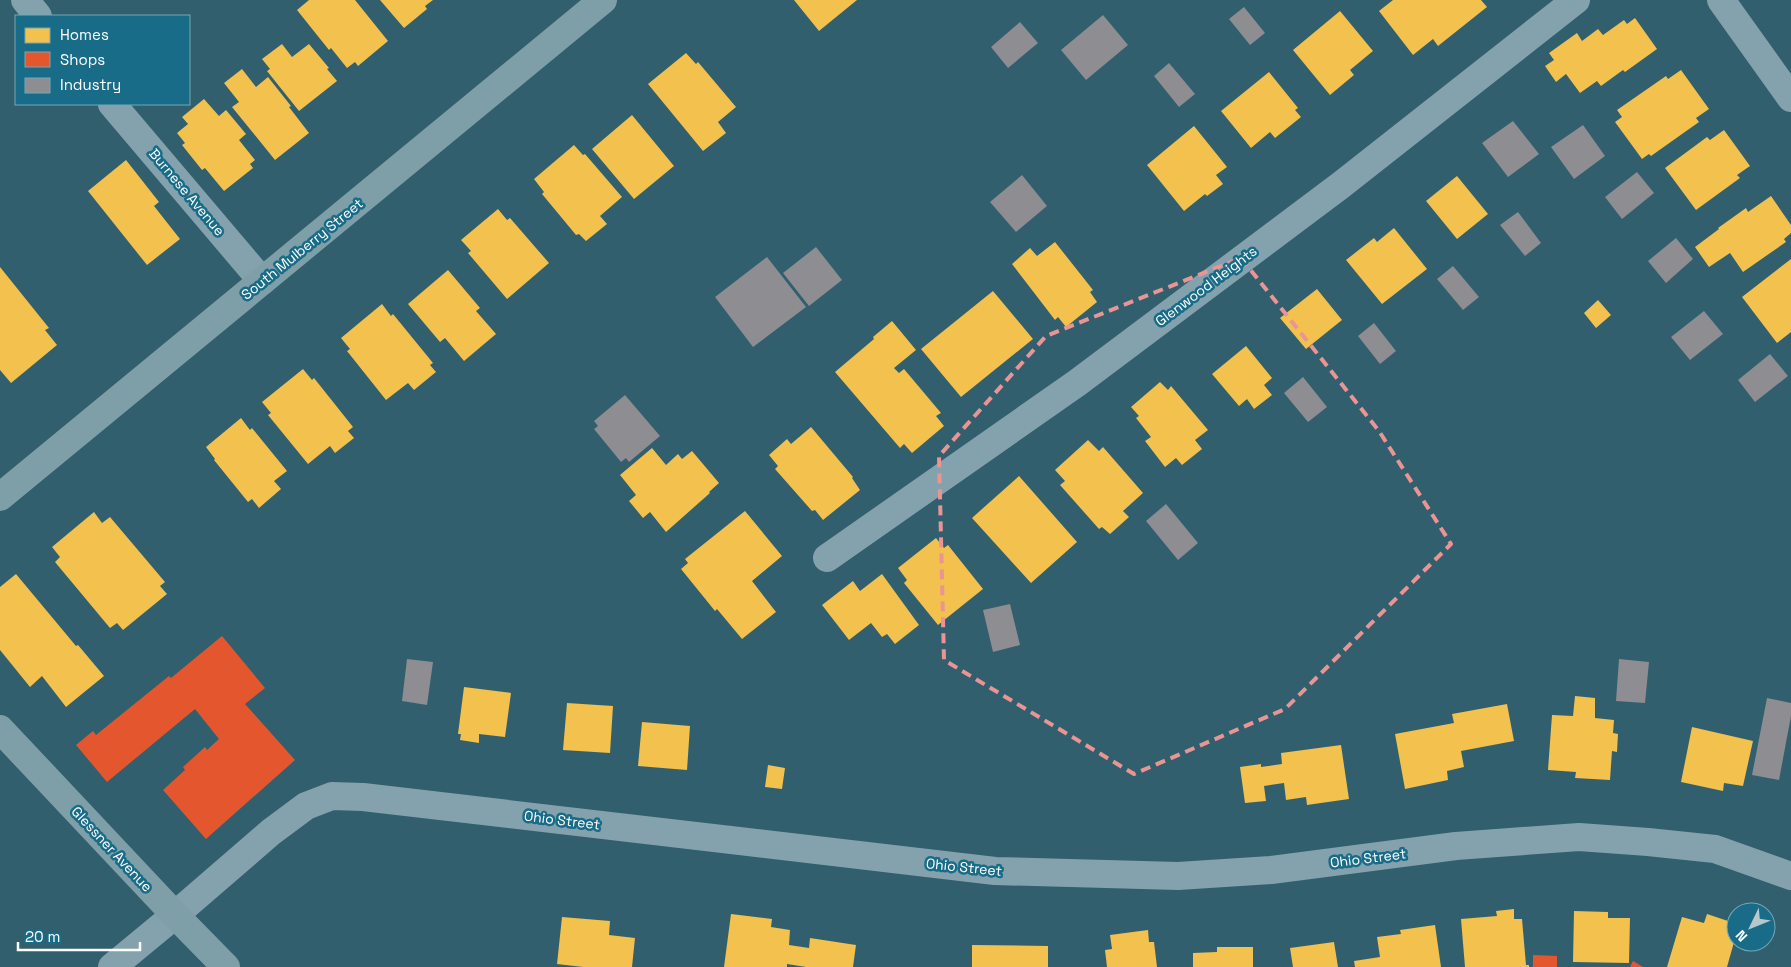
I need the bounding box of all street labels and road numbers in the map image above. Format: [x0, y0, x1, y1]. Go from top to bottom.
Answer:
street label: Burnese Avenue [145, 145, 229, 239]
street label: South Mulberry Street [238, 194, 366, 304]
street label: Glenwood Heights [1152, 242, 1260, 330]
street label: Glessner Avenue [68, 802, 156, 896]
street label: Ohio Street [523, 806, 601, 834]
street label: Ohio Street [1329, 844, 1407, 872]
street label: Ohio Street [925, 854, 1003, 880]

